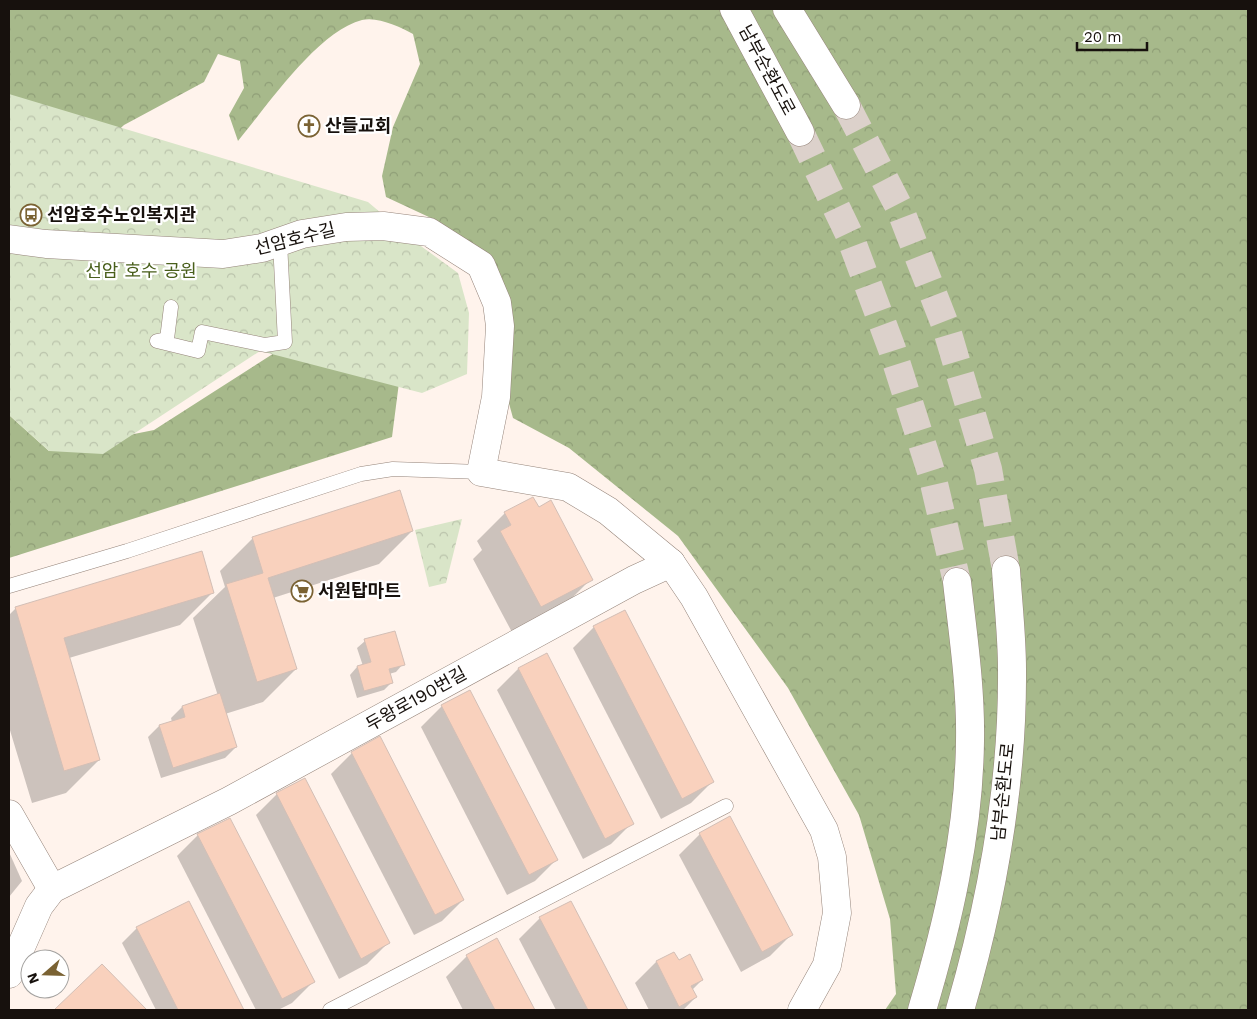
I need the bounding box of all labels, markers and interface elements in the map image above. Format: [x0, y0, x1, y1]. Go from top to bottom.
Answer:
scale bar [1077, 20, 1147, 52]
street label: 남부순환도로 [735, 21, 800, 119]
text: 20 m [1084, 28, 1122, 46]
church icon: 산들교회 [297, 114, 321, 138]
place label: 산들교회 [325, 115, 391, 136]
bus stop icon: 선암호수노인복지관 [19, 203, 43, 227]
place label: 선암호수노인복지관 [47, 204, 196, 225]
street label: 선암호수길 [252, 218, 338, 259]
park label: 선암 호수 공원 [85, 260, 197, 281]
supermarket icon: 서원탑마트 [290, 579, 314, 603]
place label: 서원탑마트 [318, 580, 401, 601]
street label: 두왕로190번길 [362, 662, 470, 735]
street label: 남부순환도로 [987, 741, 1018, 842]
north arrow [20, 949, 70, 999]
text: N [23, 971, 42, 986]

